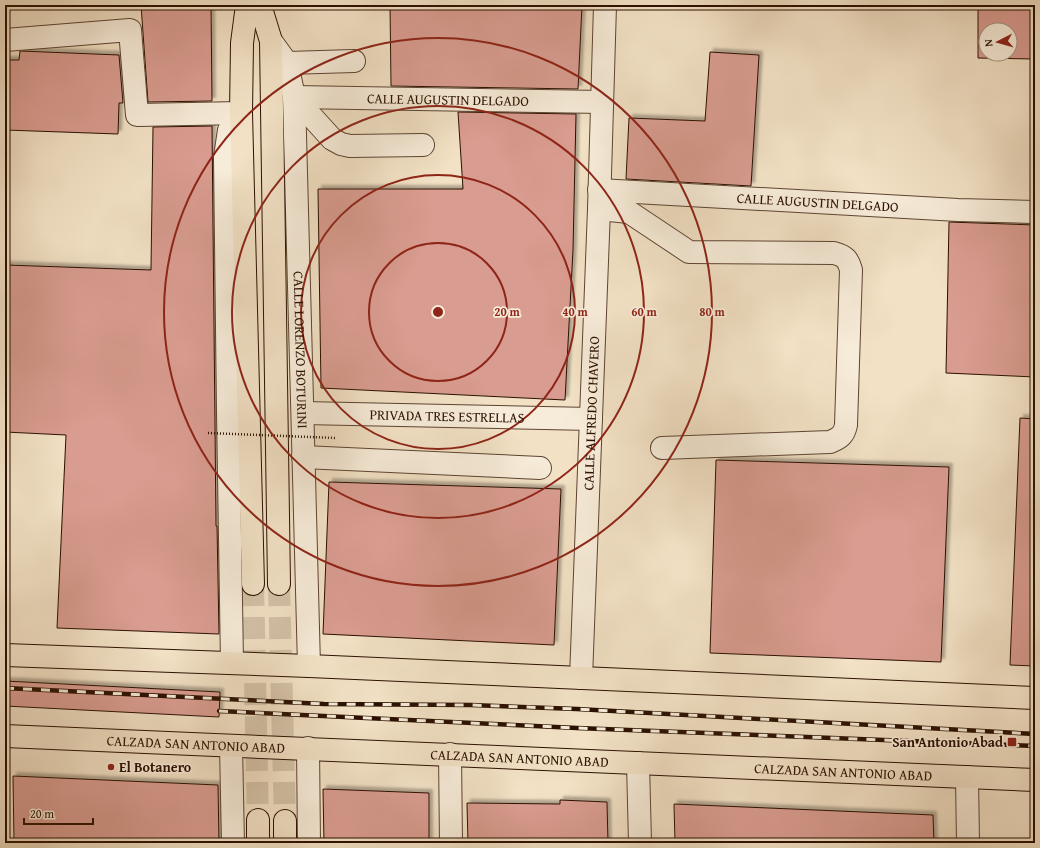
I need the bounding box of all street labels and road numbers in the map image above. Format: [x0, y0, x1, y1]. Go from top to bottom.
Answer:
street label: CALLE AUGUSTIN DELGADO [367, 88, 529, 111]
street label: CALLE AUGUSTIN DELGADO [736, 188, 899, 217]
street label: CALLE LORENZO BOTURINI [289, 271, 313, 429]
street label: CALLE ALFREDO CHAVERO [578, 336, 604, 491]
street label: PRIVADA TRES ESTRELLAS [369, 404, 525, 428]
street label: CALZADA SAN ANTONIO ABAD [106, 730, 285, 758]
street label: CALZADA SAN ANTONIO ABAD [430, 744, 609, 772]
street label: CALZADA SAN ANTONIO ABAD [754, 758, 933, 786]

